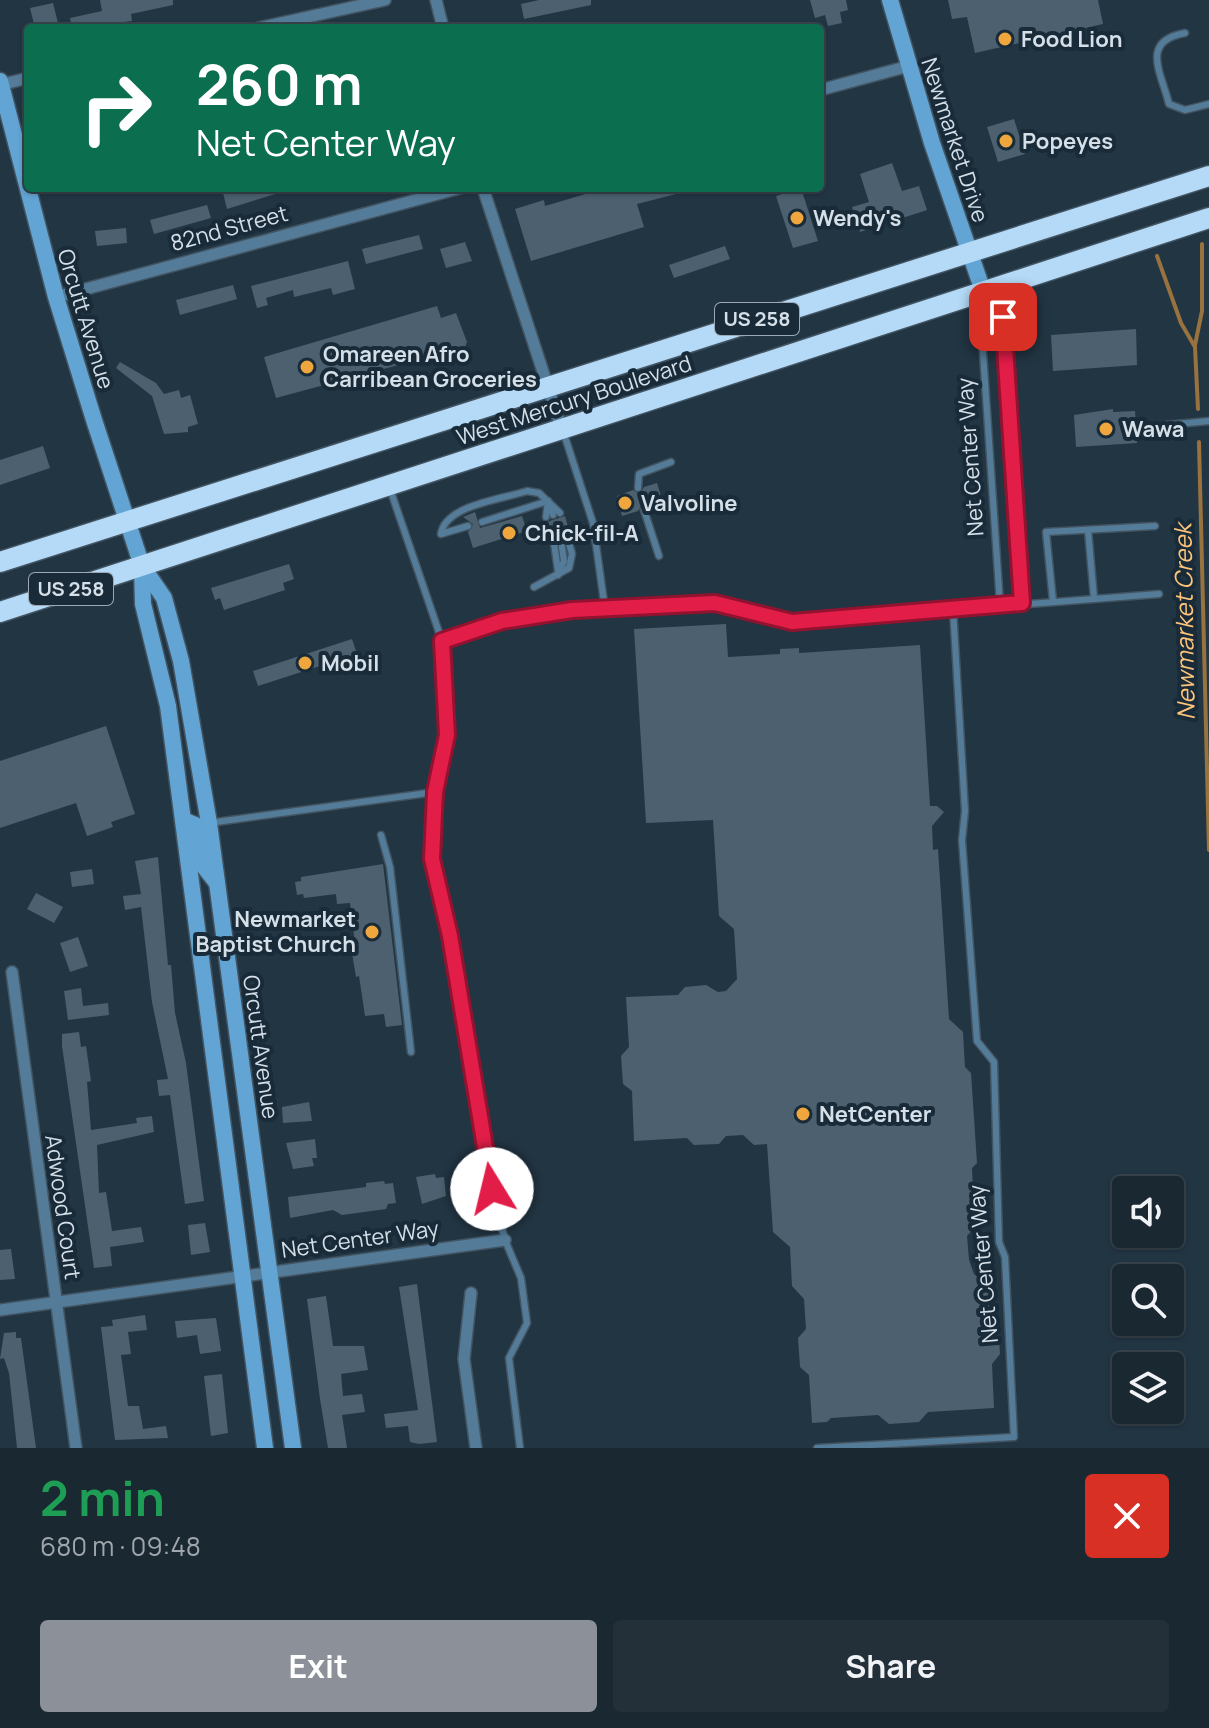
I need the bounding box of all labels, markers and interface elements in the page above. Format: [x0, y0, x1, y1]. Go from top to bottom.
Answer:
place label: Food Lion [1021, 24, 1123, 54]
marker: Food Lion [996, 30, 1014, 48]
text: 260 m [196, 45, 363, 122]
street label: Newmarket Drive [914, 54, 996, 226]
icon: right [64, 56, 168, 160]
text: Net Center Way [196, 118, 456, 167]
place label: Popeyes [1022, 126, 1113, 156]
marker: Popeyes [997, 132, 1015, 150]
street label: 82nd Street [167, 198, 291, 258]
place label: Wendy's [813, 203, 901, 233]
marker: Wendy's [788, 209, 806, 227]
street label: Orcutt Avenue [50, 245, 122, 393]
pin [969, 283, 1037, 351]
icon: arrive [981, 295, 1025, 339]
road number: US 258 [715, 303, 799, 335]
place label: Omareen Afro Carribean Groceries [323, 339, 537, 394]
street label: West Mercury Boulevard [453, 348, 695, 452]
marker: Omareen Afro Carribean Groceries [298, 358, 316, 376]
street label: Net Center Way [949, 376, 991, 537]
place label: Wawa [1122, 414, 1184, 444]
marker: Wawa [1097, 420, 1115, 438]
place label: Valvoline [641, 488, 737, 518]
marker: Valvoline [616, 494, 634, 512]
place label: Chick-fil-A [525, 518, 639, 548]
water label: Newmarket Creek [1165, 520, 1202, 720]
marker: Chick-fil-A [500, 524, 518, 542]
road number: US 258 [29, 573, 113, 605]
place label: Mobil [321, 648, 379, 678]
marker: Mobil [296, 654, 314, 672]
place label: Newmarket Baptist Church [196, 904, 356, 959]
marker: Newmarket Baptist Church [363, 923, 381, 941]
street label: Orcutt Avenue [236, 973, 286, 1121]
place label: NetCenter [819, 1099, 932, 1129]
marker: NetCenter [794, 1105, 812, 1123]
street label: Adwood Court [38, 1133, 88, 1281]
position arrow [450, 1147, 534, 1231]
map controls [1112, 1176, 1184, 1424]
button: sound [1112, 1176, 1184, 1248]
street label: Net Center Way [961, 1183, 1005, 1344]
street label: Net Center Way [279, 1213, 441, 1265]
button: search [1112, 1264, 1184, 1336]
button: layers [1112, 1352, 1184, 1424]
text: 2 min [40, 1465, 165, 1530]
button: close [1085, 1474, 1169, 1558]
text: 680 m · 09:48 [40, 1528, 201, 1564]
button: Exit [40, 1620, 597, 1712]
button: Share [613, 1620, 1169, 1712]

